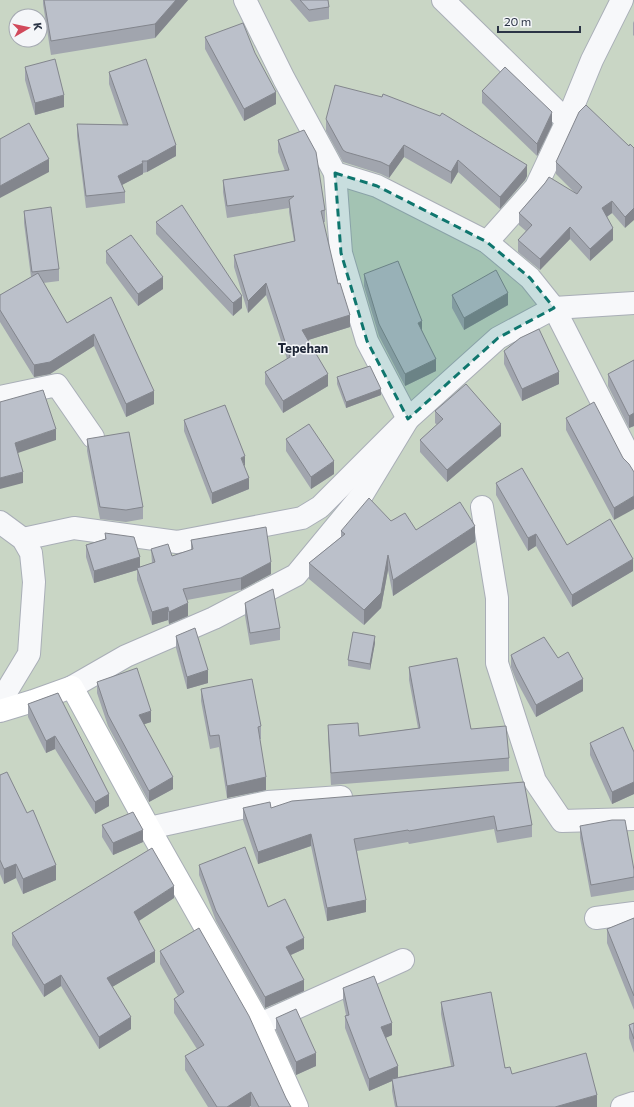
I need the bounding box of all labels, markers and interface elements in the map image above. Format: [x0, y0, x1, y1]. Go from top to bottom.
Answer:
north arrow [8, 8, 48, 48]
scale bar [498, 8, 580, 34]
text: 20 m [504, 14, 531, 28]
text: K [31, 22, 45, 31]
district label: Tepehan [278, 340, 328, 356]

